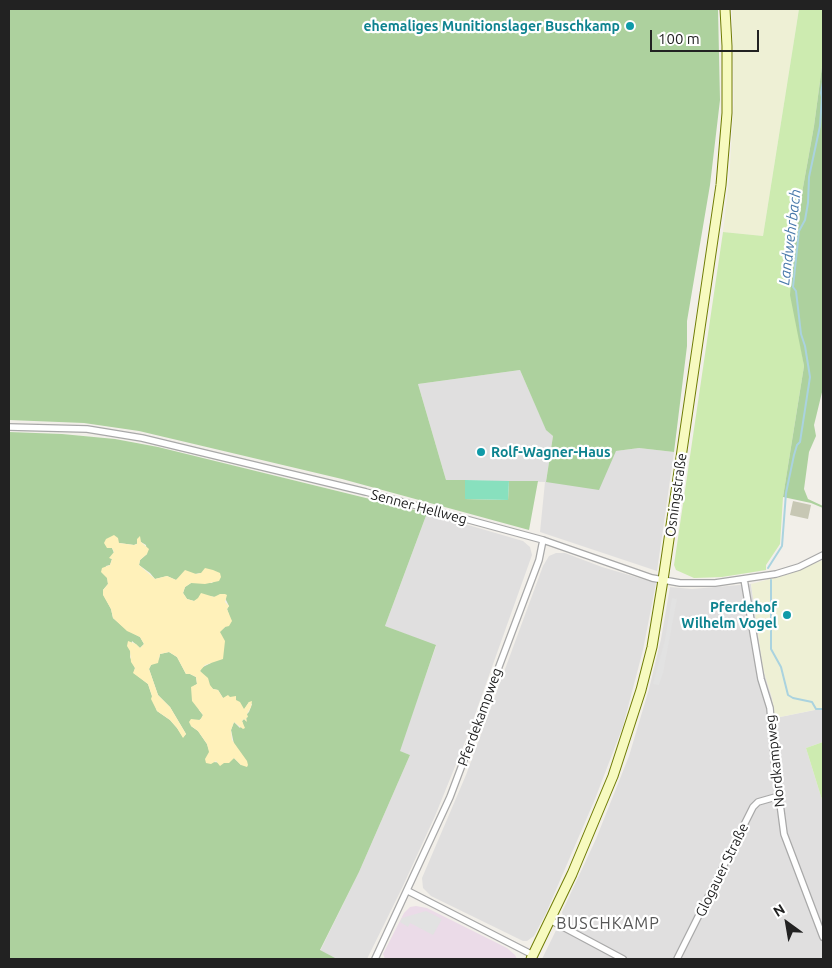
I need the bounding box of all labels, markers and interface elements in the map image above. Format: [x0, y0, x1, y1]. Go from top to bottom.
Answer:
place label: ehemaliges Munitionslager Buschkamp [363, 18, 620, 34]
marker: ehemaliges Munitionslager Buschkamp [624, 20, 636, 32]
scale bar [652, 20, 761, 52]
text: 100 m [658, 30, 700, 47]
water label: Landwehrbach [775, 188, 805, 286]
place label: Rolf-Wagner-Haus [491, 444, 611, 460]
marker: Rolf-Wagner-Haus [475, 446, 487, 458]
street label: Osningstraße [662, 452, 690, 538]
street label: Senner Hellweg [369, 486, 469, 528]
place label: Pferdehof Wilhelm Vogel [681, 599, 777, 632]
marker: Pferdehof Wilhelm Vogel [781, 609, 793, 621]
street label: Pferdekampweg [454, 665, 506, 769]
street label: Nordkampweg [762, 714, 788, 808]
street label: Glogauer Straße [692, 820, 752, 920]
north arrow [762, 898, 812, 948]
text: N [770, 901, 788, 920]
district label: BUSCHKAMP [555, 914, 661, 934]

